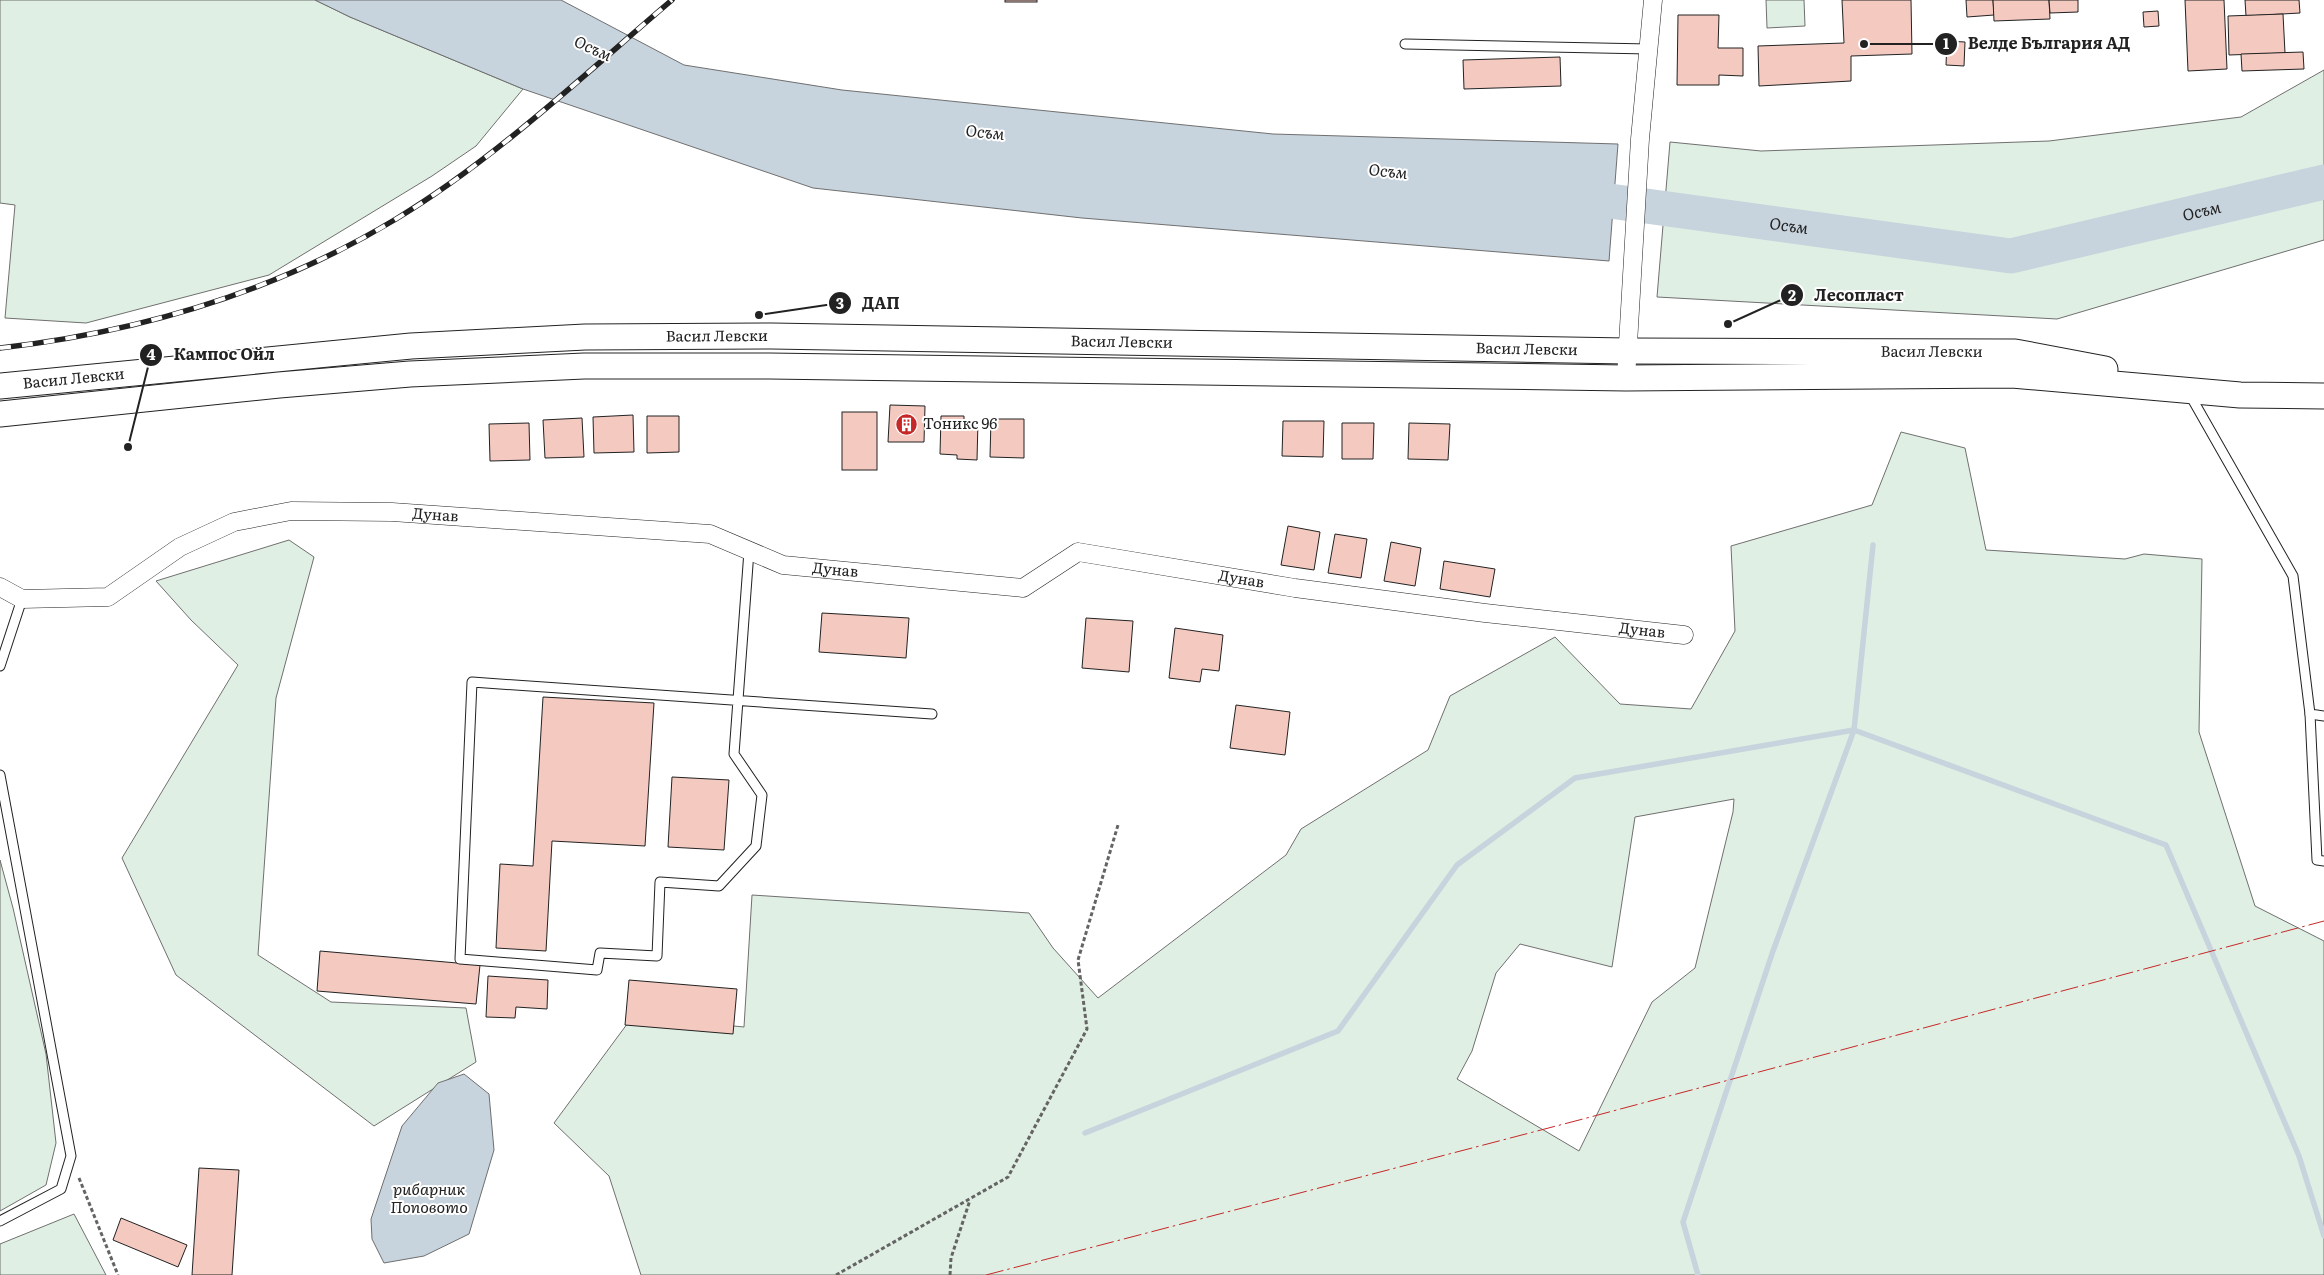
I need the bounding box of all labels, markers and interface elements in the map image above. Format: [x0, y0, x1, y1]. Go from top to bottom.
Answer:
water label: Осъм [571, 28, 616, 66]
callout: Велде България АД [1933, 28, 2141, 59]
text: Велде България АД [1968, 30, 2130, 54]
text: 1 [1943, 31, 1949, 54]
water label: Осъм [965, 117, 1006, 145]
water label: Осъм [1368, 156, 1409, 184]
water label: Осъм [2180, 194, 2223, 226]
water label: Осъм [1768, 210, 1810, 239]
callout: Лесопласт [1780, 280, 1914, 311]
text: Лесопласт [1814, 282, 1904, 306]
text: 2 [1788, 283, 1796, 306]
callout: ДАП [828, 288, 910, 319]
text: ДАП [862, 290, 900, 314]
text: 3 [836, 291, 844, 314]
street label: Васил Левски [666, 323, 768, 347]
street label: Васил Левски [1070, 328, 1173, 353]
street label: Васил Левски [1475, 335, 1578, 360]
callout: Кампос Ойл [138, 339, 285, 370]
street label: Васил Левски [1881, 339, 1983, 362]
text: Кампос Ойл [173, 341, 275, 365]
text: 4 [146, 342, 156, 365]
street label: Васил Левски [21, 361, 126, 394]
place label: Тоникс 96 [923, 411, 997, 434]
building icon: Тоникс 96 [895, 412, 919, 436]
street label: Дунав [412, 500, 459, 527]
street label: Дунав [812, 555, 860, 582]
street label: Дунав [1217, 563, 1266, 593]
street label: Дунав [1618, 615, 1667, 643]
water label: рибарник Поповото [390, 1176, 468, 1218]

